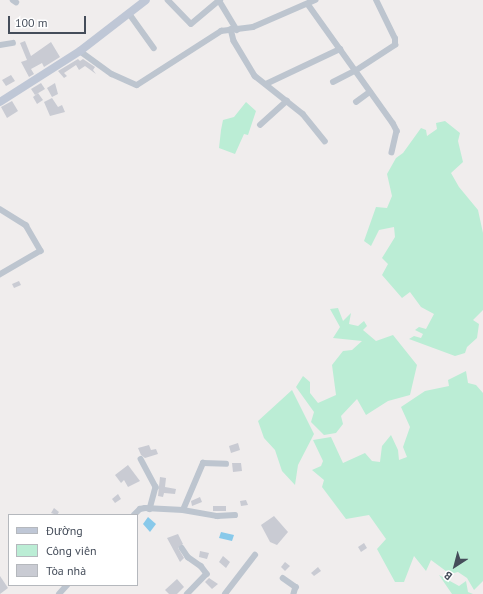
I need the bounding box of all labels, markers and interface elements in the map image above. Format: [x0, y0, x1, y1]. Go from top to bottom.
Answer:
scale bar [10, 8, 88, 34]
text: 100 m [15, 15, 48, 30]
legend [8, 514, 138, 586]
text: Đường [46, 523, 83, 538]
text: Công viên [46, 543, 97, 558]
north arrow [435, 546, 475, 586]
text: Tòa nhà [46, 563, 86, 578]
text: B [441, 568, 455, 583]

